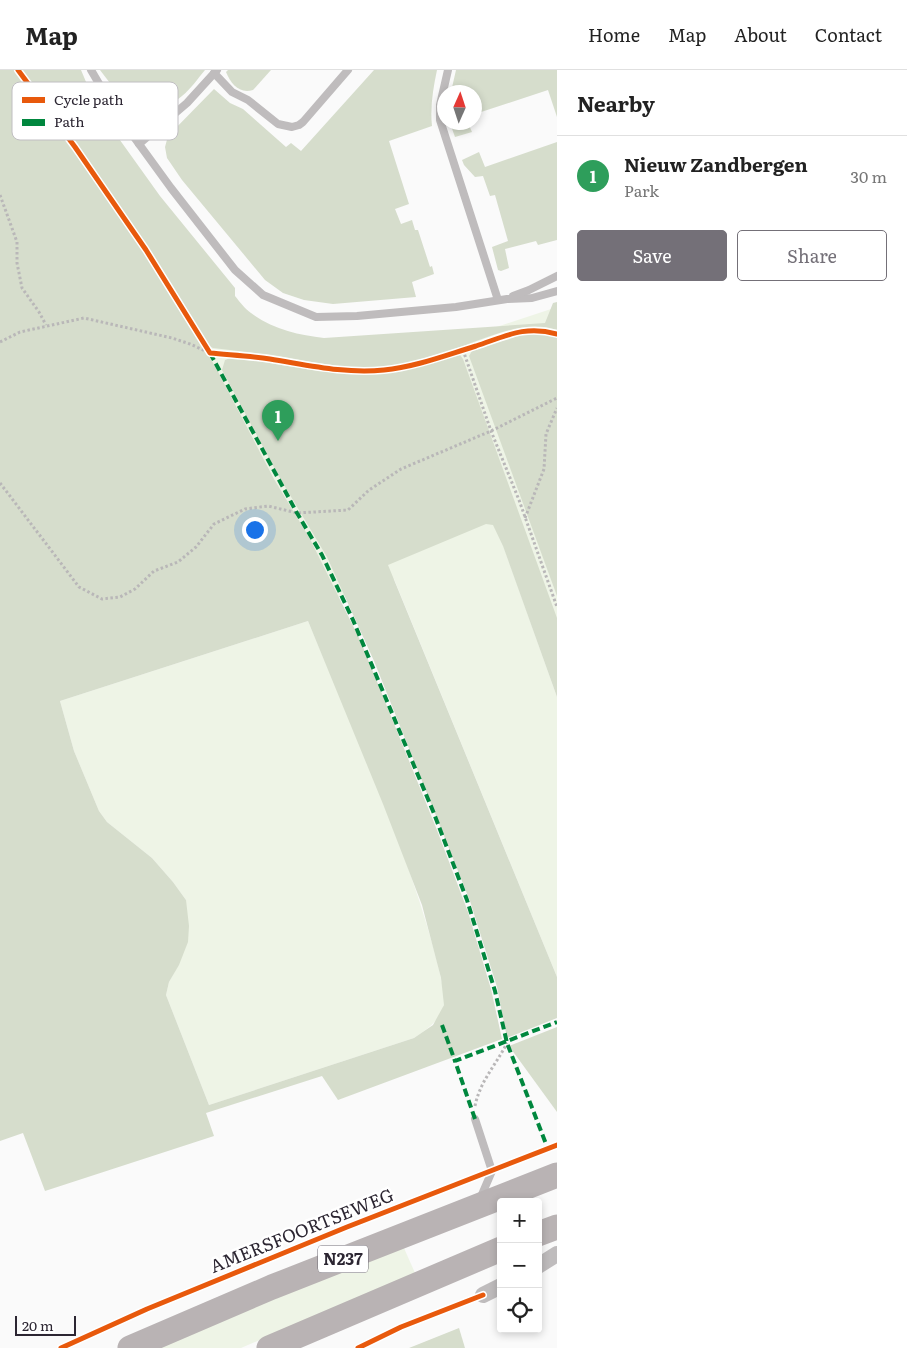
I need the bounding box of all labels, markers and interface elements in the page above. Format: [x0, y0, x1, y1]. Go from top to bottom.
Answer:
text: Map [25, 17, 78, 52]
text: Home [588, 21, 640, 48]
text: Map [668, 21, 706, 48]
text: About [734, 21, 787, 48]
text: Contact [815, 21, 882, 48]
legend [12, 82, 178, 140]
north arrow [437, 85, 482, 130]
text: Nearby [577, 87, 655, 118]
text: Cycle path [54, 89, 123, 109]
text: Path [54, 111, 84, 131]
text: Nieuw Zandbergen [624, 150, 808, 178]
text: 1 [590, 164, 596, 188]
text: 30 m [850, 164, 887, 188]
text: Park [624, 178, 659, 202]
button: Save [577, 230, 727, 281]
button: Share [737, 230, 887, 281]
pin: 1 [262, 400, 294, 441]
your location [242, 517, 268, 543]
street label: AMERSFOORTSEWEG [205, 1180, 397, 1279]
map controls [497, 1198, 542, 1333]
button: + [497, 1198, 542, 1243]
button: − [497, 1243, 542, 1288]
road number: N237 [318, 1246, 368, 1272]
button: locate [497, 1288, 542, 1333]
scale bar [15, 1313, 76, 1336]
text: 20 m [22, 1315, 54, 1335]

